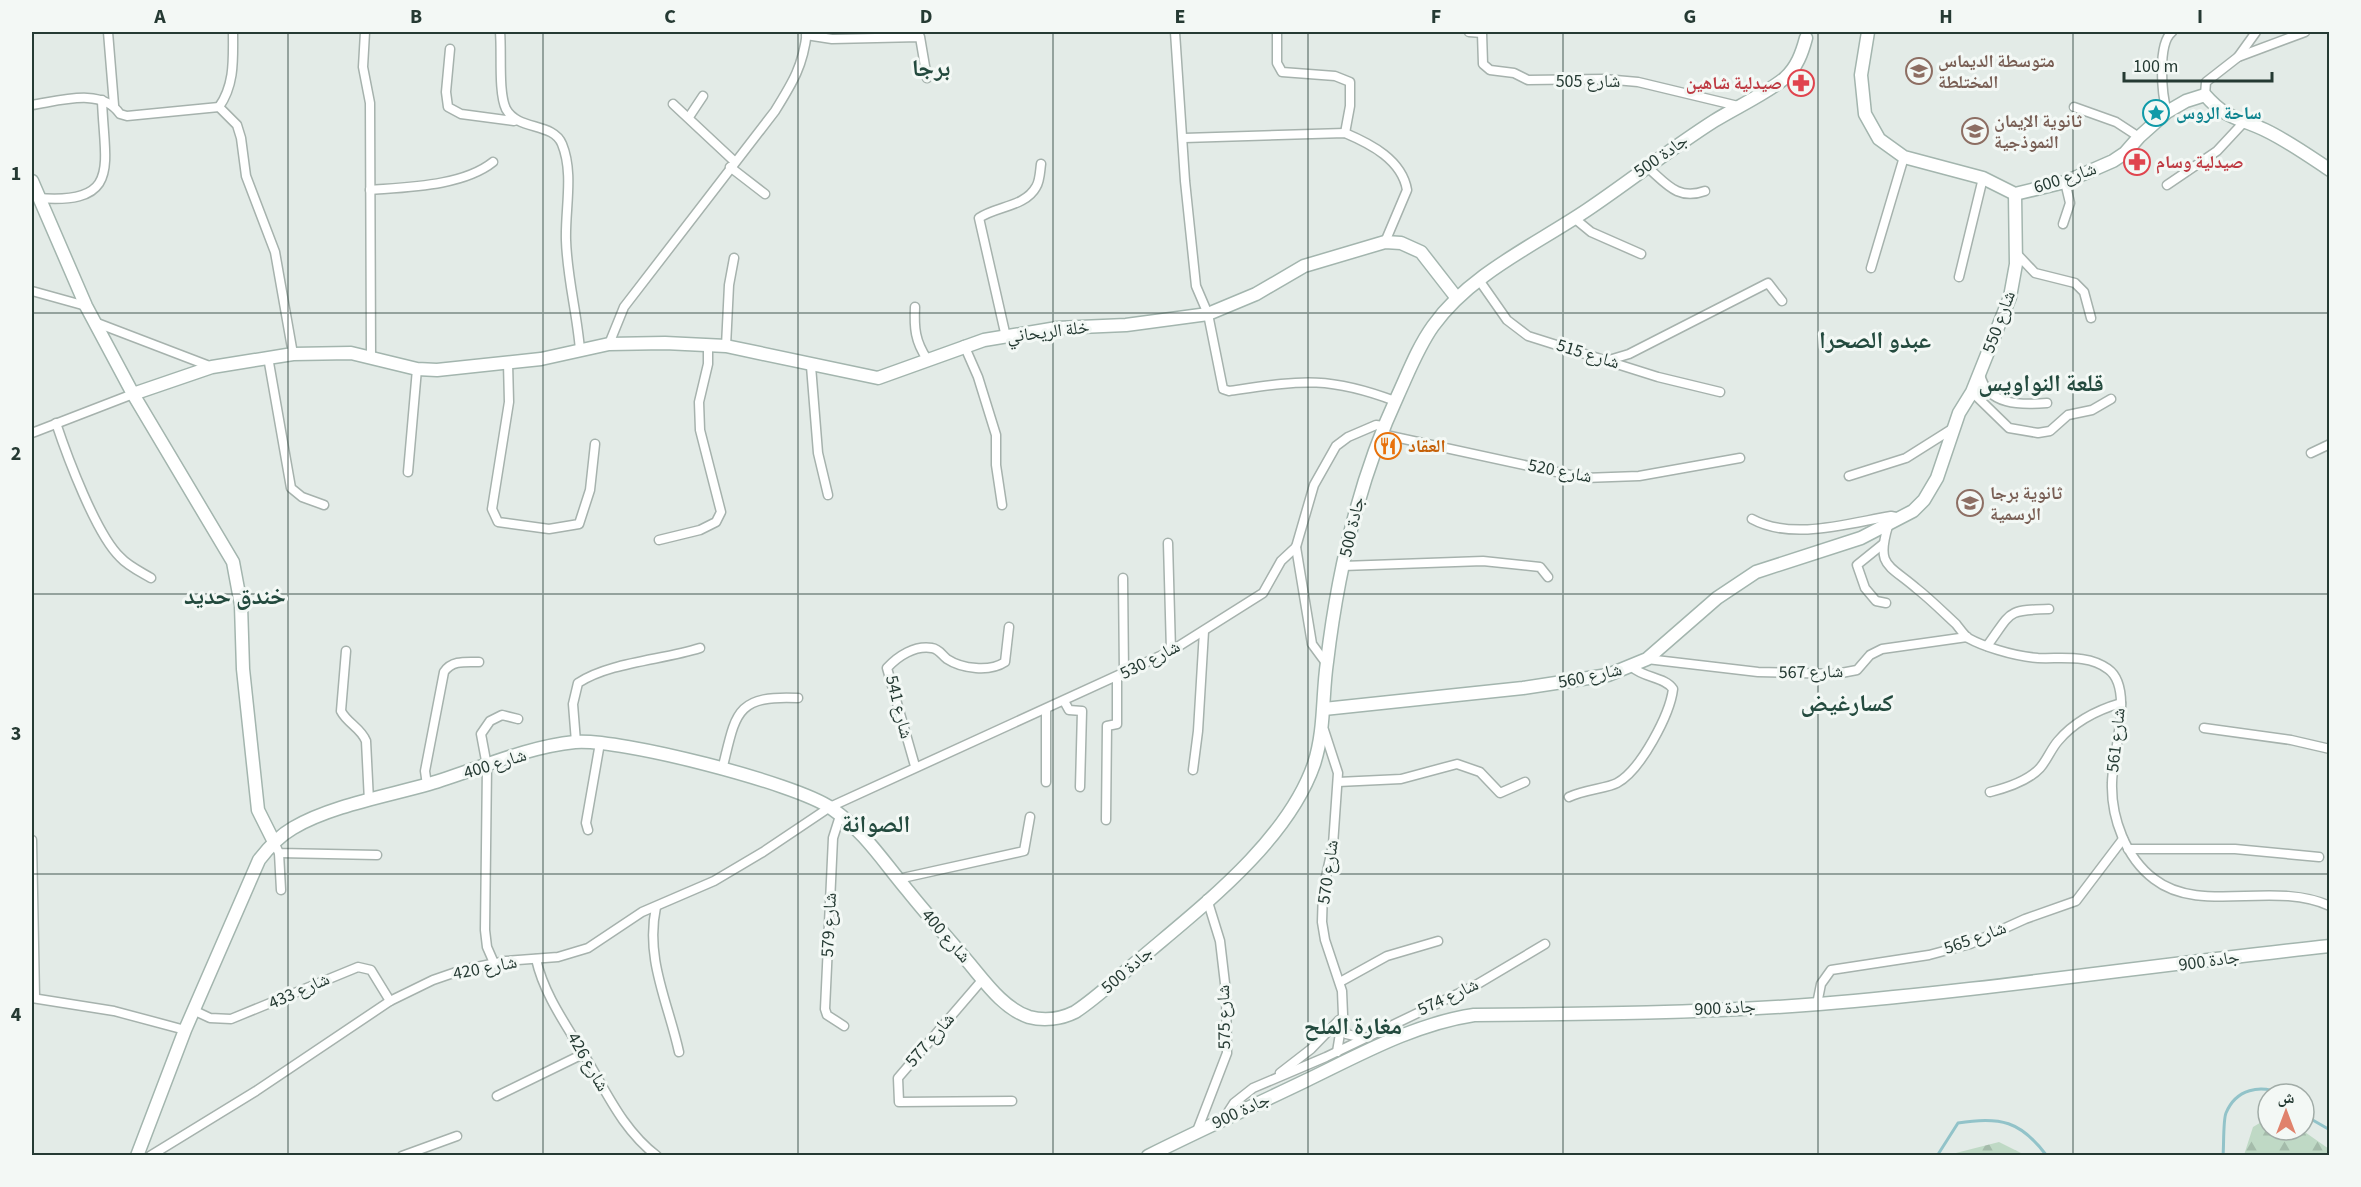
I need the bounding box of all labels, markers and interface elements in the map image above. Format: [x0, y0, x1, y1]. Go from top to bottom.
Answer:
text: A [153, 3, 166, 31]
text: B [410, 3, 422, 31]
text: C [664, 3, 676, 31]
text: D [920, 3, 932, 31]
text: E [1175, 3, 1185, 31]
text: F [1431, 3, 1441, 31]
text: G [1684, 3, 1696, 31]
text: H [1939, 3, 1953, 31]
text: I [2197, 3, 2203, 31]
scale bar [2124, 45, 2272, 83]
place label: متوسطة الديماس المختلطة [1938, 49, 2055, 95]
district label: برجا [912, 51, 950, 86]
text: 100 m [2133, 54, 2178, 79]
school or university icon: متوسطة الديماس المختلطة [1904, 56, 1934, 86]
pharmacy icon: صيدلية شاهين [1786, 68, 1816, 98]
street label: شارع 505 [1556, 69, 1620, 94]
place label: صيدلية شاهين [1686, 71, 1782, 96]
place icon: ساحة الروس [2141, 98, 2171, 128]
place label: ساحة الروس [2176, 101, 2262, 126]
place label: ثانوية الإيمان النموذجية [1994, 109, 2082, 155]
school or university icon: ثانوية الإيمان النموذجية [1960, 116, 1990, 146]
street label: جادة 500 [1629, 128, 1693, 184]
pharmacy icon: صيدلية وسام [2122, 147, 2152, 177]
place label: صيدلية وسام [2156, 150, 2244, 175]
street label: شارع 600 [2030, 156, 2100, 200]
text: 1 [11, 160, 21, 188]
street label: شارع 550 [1976, 287, 2022, 357]
street label: خلة الريحاني [1005, 315, 1091, 351]
district label: عبدو الصحرا [1819, 323, 1931, 358]
street label: شارع 515 [1553, 333, 1623, 375]
district label: قلعة النواويس [1978, 366, 2104, 401]
restaurant icon: العقاد [1373, 431, 1403, 461]
place label: العقاد [1408, 434, 1446, 459]
text: 2 [11, 440, 21, 468]
street label: شارع 520 [1526, 453, 1594, 489]
place label: ثانوية برجا الرسمية [1990, 481, 2062, 527]
school or university icon: ثانوية برجا الرسمية [1955, 488, 1985, 518]
street label: جادة 500 [1333, 494, 1371, 560]
district label: خندق حديد [184, 579, 286, 614]
street label: شارع 530 [1116, 634, 1184, 686]
street label: شارع 560 [1556, 657, 1624, 695]
street label: شارع 567 [1778, 659, 1844, 685]
street label: شارع 541 [879, 673, 919, 741]
district label: كسارغيض [1801, 686, 1894, 721]
street label: شارع 561 [2100, 707, 2132, 773]
text: 3 [11, 720, 21, 748]
street label: شارع 400 [460, 743, 530, 785]
district label: الصوانة [842, 807, 910, 842]
street label: شارع 570 [1311, 838, 1345, 906]
street label: شارع 579 [815, 892, 843, 958]
street label: شارع 400 [915, 903, 977, 969]
street label: شارع 565 [1940, 915, 2010, 961]
street label: جادة 500 [1096, 940, 1158, 1000]
street label: جادة 900 [2177, 944, 2241, 978]
street label: شارع 420 [451, 950, 519, 986]
street label: شارع 433 [264, 966, 334, 1016]
street label: شارع 574 [1413, 972, 1483, 1022]
street label: شارع 575 [1211, 984, 1237, 1050]
street label: جادة 900 [1694, 994, 1756, 1022]
text: 4 [11, 1001, 22, 1029]
street label: شارع 577 [899, 1007, 961, 1073]
district label: مغارة الملح [1304, 1009, 1402, 1044]
street label: شارع 426 [561, 1028, 615, 1096]
north arrow [2256, 1082, 2316, 1142]
street label: جادة 900 [1208, 1087, 1274, 1135]
text: ش [2278, 1087, 2295, 1109]

